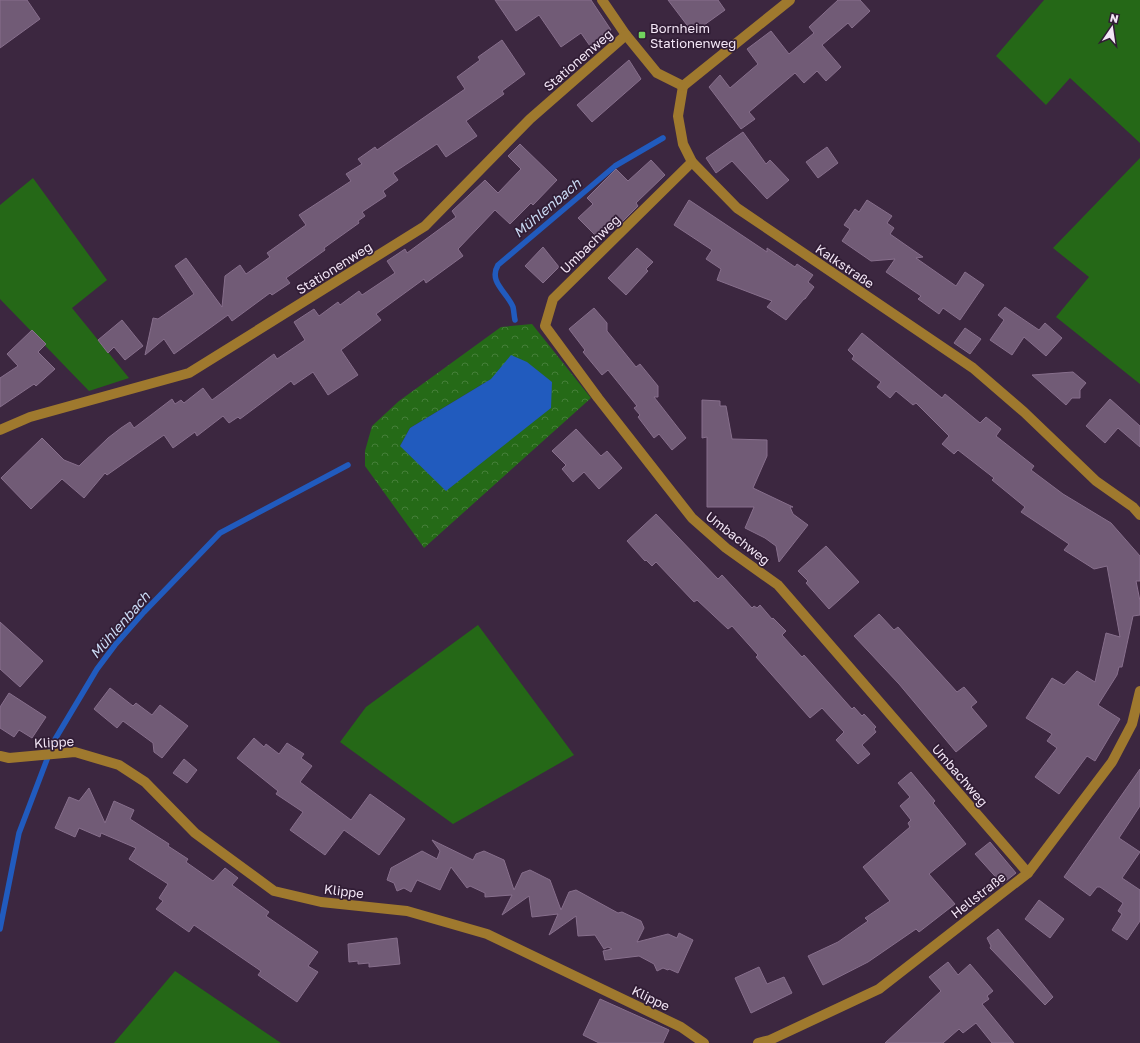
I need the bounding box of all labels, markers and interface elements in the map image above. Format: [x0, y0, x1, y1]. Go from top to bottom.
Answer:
north arrow [1092, 8, 1132, 48]
text: N [1109, 10, 1120, 25]
place label: Bornheim Stationenweg [650, 20, 736, 51]
street label: Stationenweg [540, 26, 616, 94]
marker: Bornheim Stationenweg [637, 30, 647, 40]
water label: Mühlenbach [509, 174, 585, 241]
street label: Umbachweg [557, 211, 623, 277]
street label: Stationenweg [293, 238, 375, 298]
street label: Kalkstraße [813, 241, 877, 291]
street label: Umbachweg [703, 508, 773, 568]
water label: Mühlenbach [86, 587, 154, 662]
street label: Klippe [34, 733, 74, 751]
street label: Umbachweg [929, 741, 991, 809]
street label: Hellstraße [947, 869, 1009, 921]
street label: Klippe [323, 881, 365, 901]
street label: Klippe [630, 982, 672, 1014]

